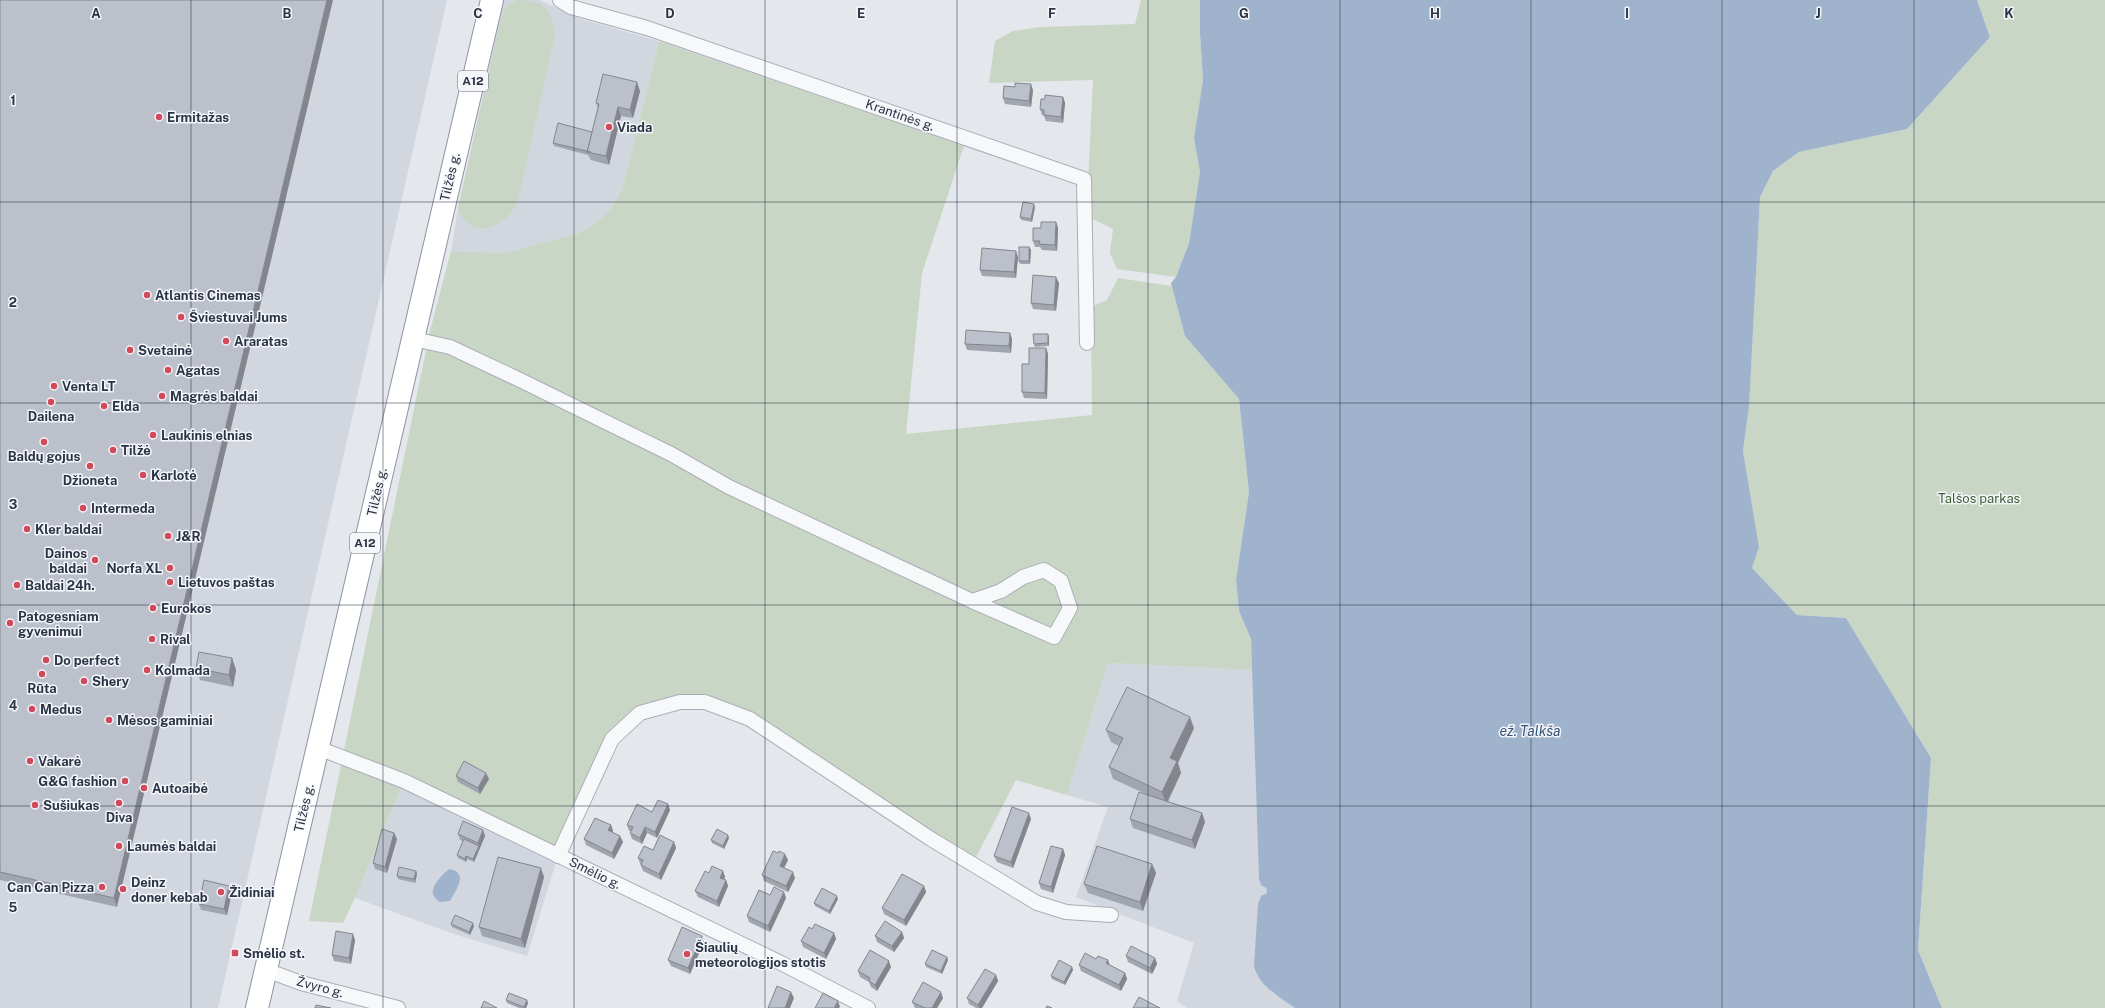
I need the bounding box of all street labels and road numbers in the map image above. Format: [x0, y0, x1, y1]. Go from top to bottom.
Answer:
road number: A12 [458, 71, 488, 91]
street label: Krantinės g. [864, 96, 937, 134]
street label: Tilžės g. [437, 151, 463, 203]
street label: Tilžės g. [364, 466, 390, 518]
road number: A12 [350, 533, 380, 553]
street label: Tilžės g. [291, 782, 317, 834]
street label: Smėlio g. [567, 854, 623, 892]
street label: Žvyro g. [295, 974, 345, 1000]

